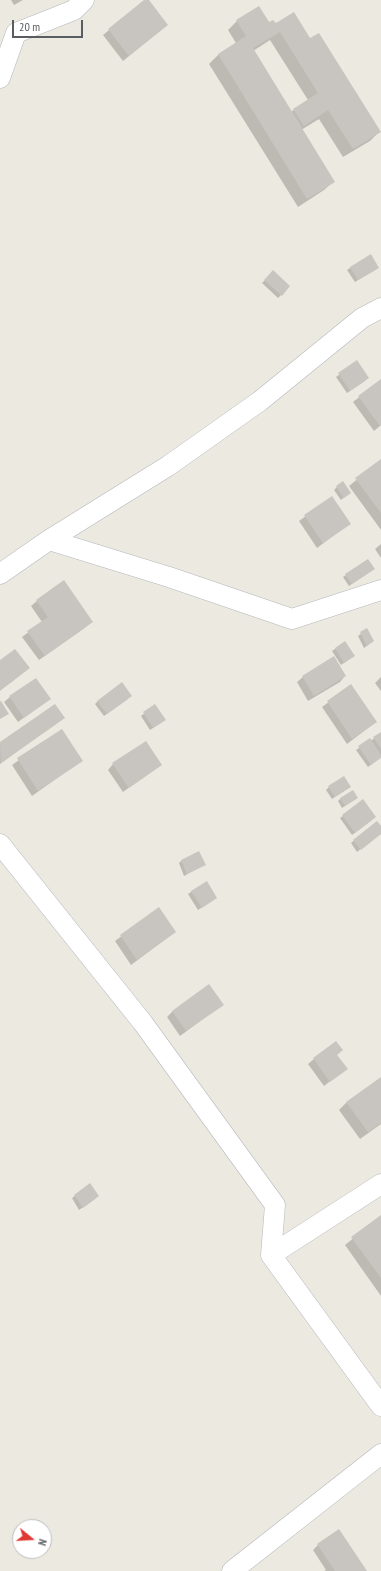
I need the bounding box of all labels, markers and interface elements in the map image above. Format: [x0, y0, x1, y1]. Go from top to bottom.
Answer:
scale bar [14, 12, 85, 38]
text: 20 m [19, 19, 40, 34]
north arrow [12, 1519, 52, 1559]
text: N [35, 1537, 50, 1547]

